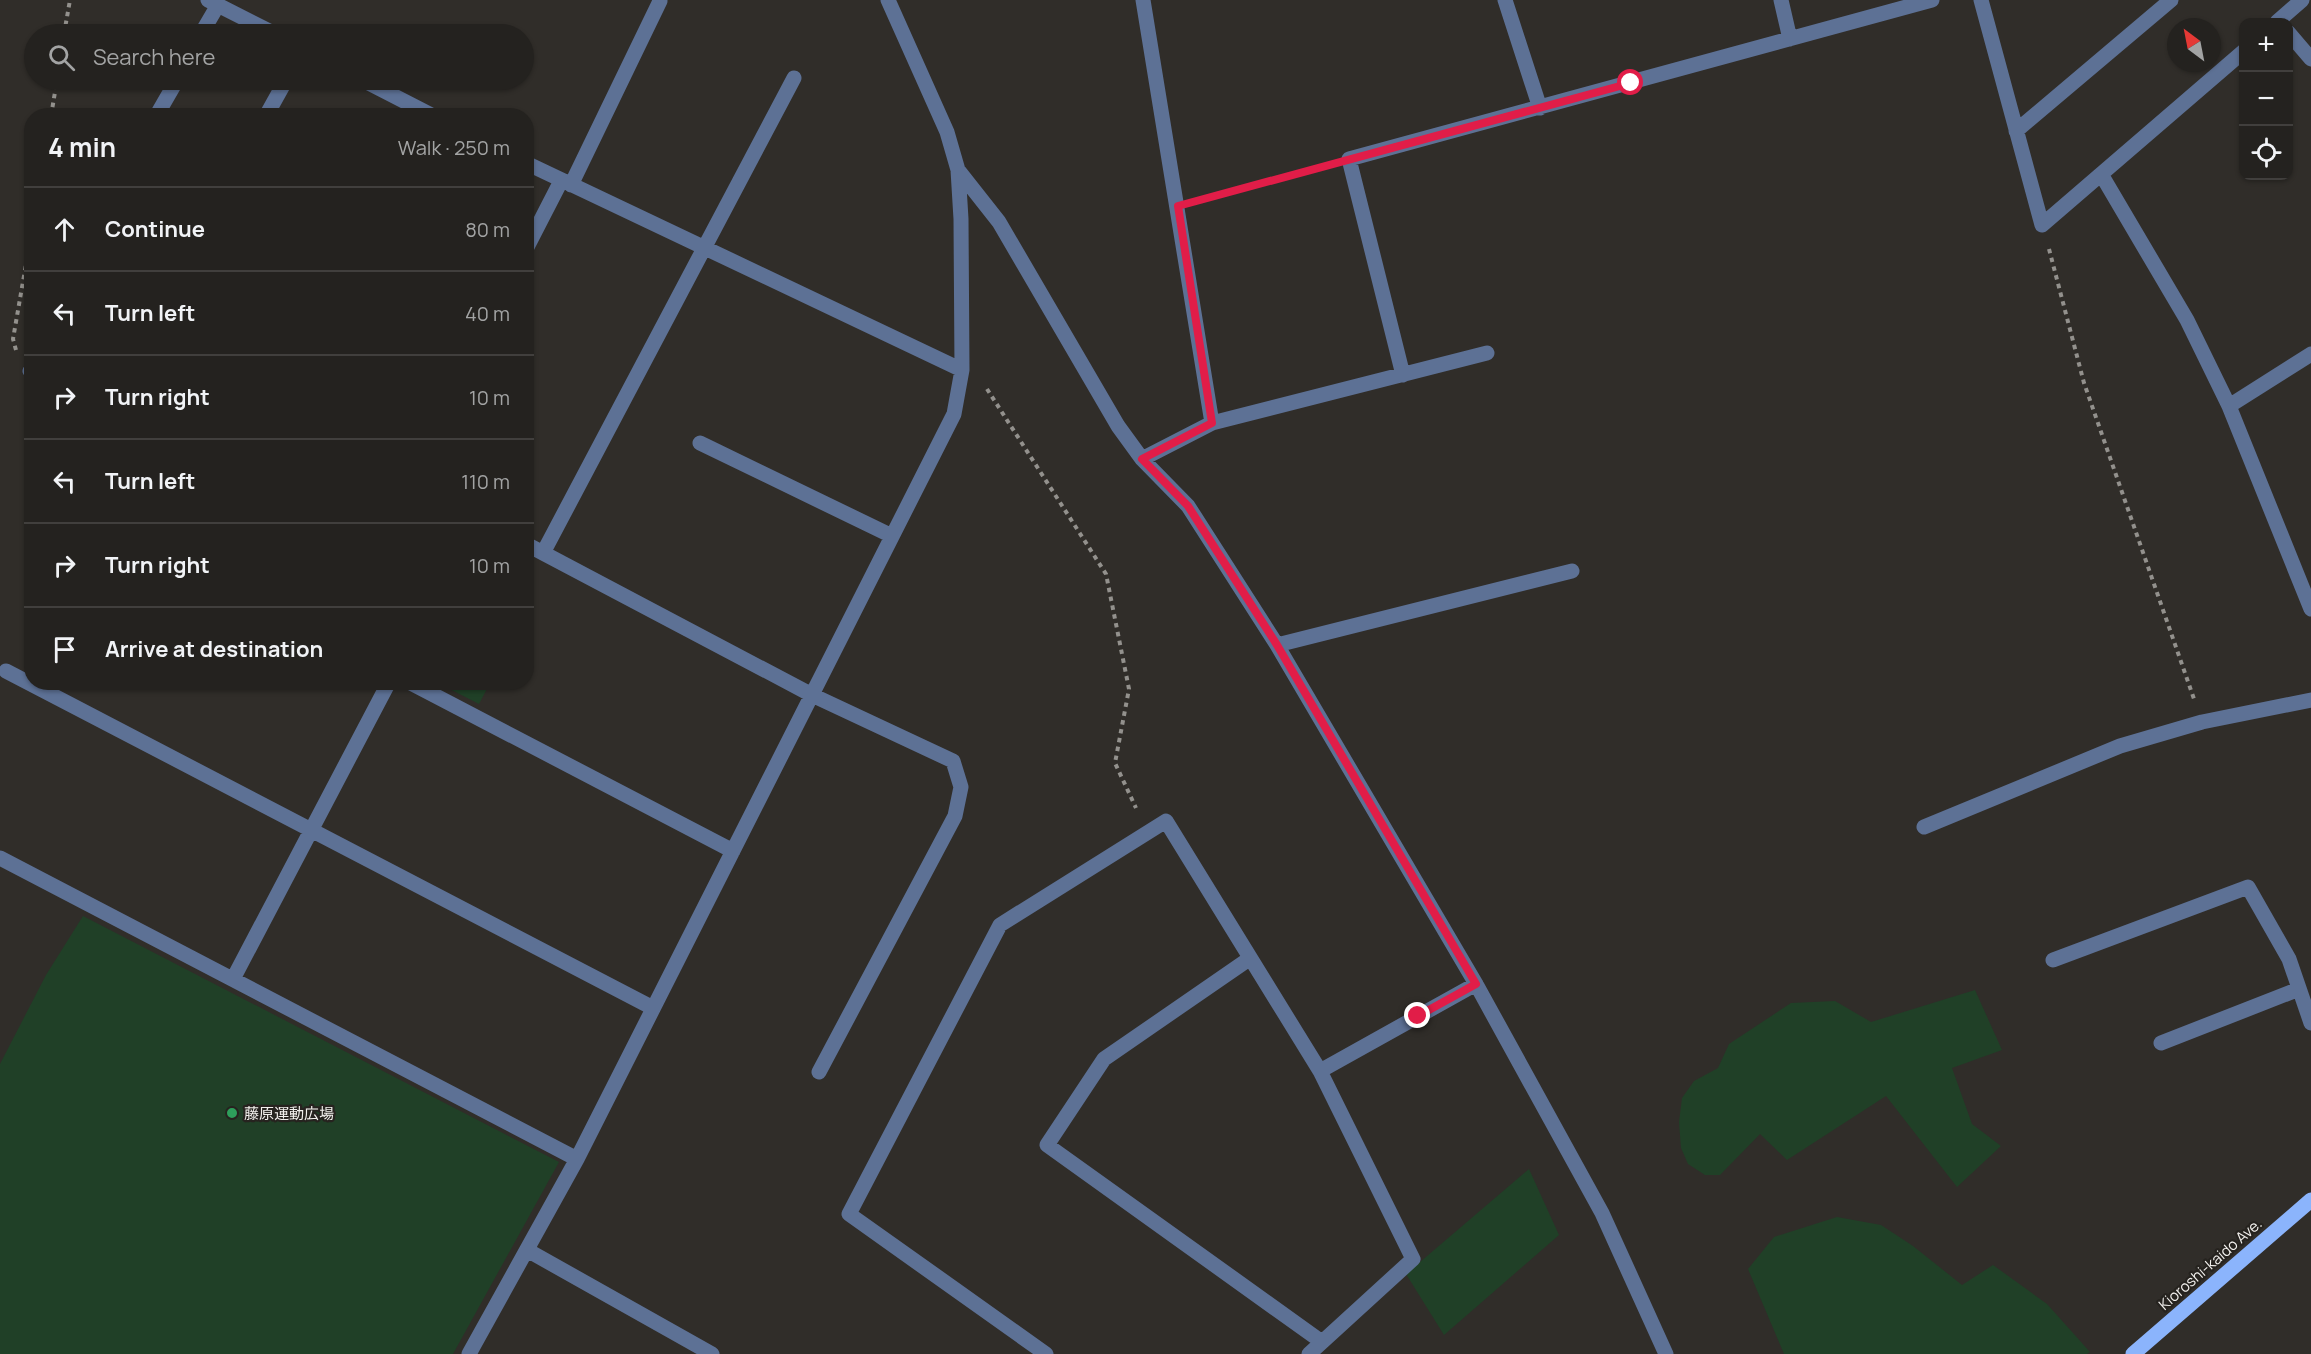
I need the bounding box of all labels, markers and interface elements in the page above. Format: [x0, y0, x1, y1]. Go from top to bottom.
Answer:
north arrow [2167, 18, 2221, 72]
map controls [2239, 18, 2293, 180]
button: + [2239, 18, 2293, 72]
search box [24, 24, 534, 90]
icon: search [45, 41, 78, 74]
text: Search here [93, 42, 215, 72]
route start [1617, 69, 1643, 95]
button: − [2239, 72, 2293, 126]
button: locate [2239, 126, 2293, 180]
text: 4 min [48, 129, 116, 165]
text: Walk · 250 m [398, 134, 510, 161]
icon: ahead [48, 213, 81, 246]
text: Continue [105, 214, 205, 244]
text: 80 m [465, 216, 510, 243]
icon: left [48, 297, 81, 330]
text: Turn left [105, 298, 195, 328]
text: 40 m [465, 300, 510, 327]
icon: right [48, 381, 81, 414]
text: Turn right [105, 382, 210, 412]
text: 10 m [469, 384, 510, 411]
icon: left [48, 465, 81, 498]
text: Turn left [105, 466, 195, 496]
text: 110 m [461, 468, 510, 495]
icon: right [48, 549, 81, 582]
text: Turn right [105, 550, 210, 580]
text: 10 m [469, 552, 510, 579]
icon: arrive [48, 633, 81, 666]
text: Arrive at destination [105, 634, 323, 664]
route end [1404, 1002, 1430, 1028]
place label: 藤原運動広場 [244, 1103, 334, 1124]
marker: 藤原運動広場 [225, 1106, 239, 1120]
street label: Kioroshi-kaido Ave. [2154, 1213, 2266, 1315]

